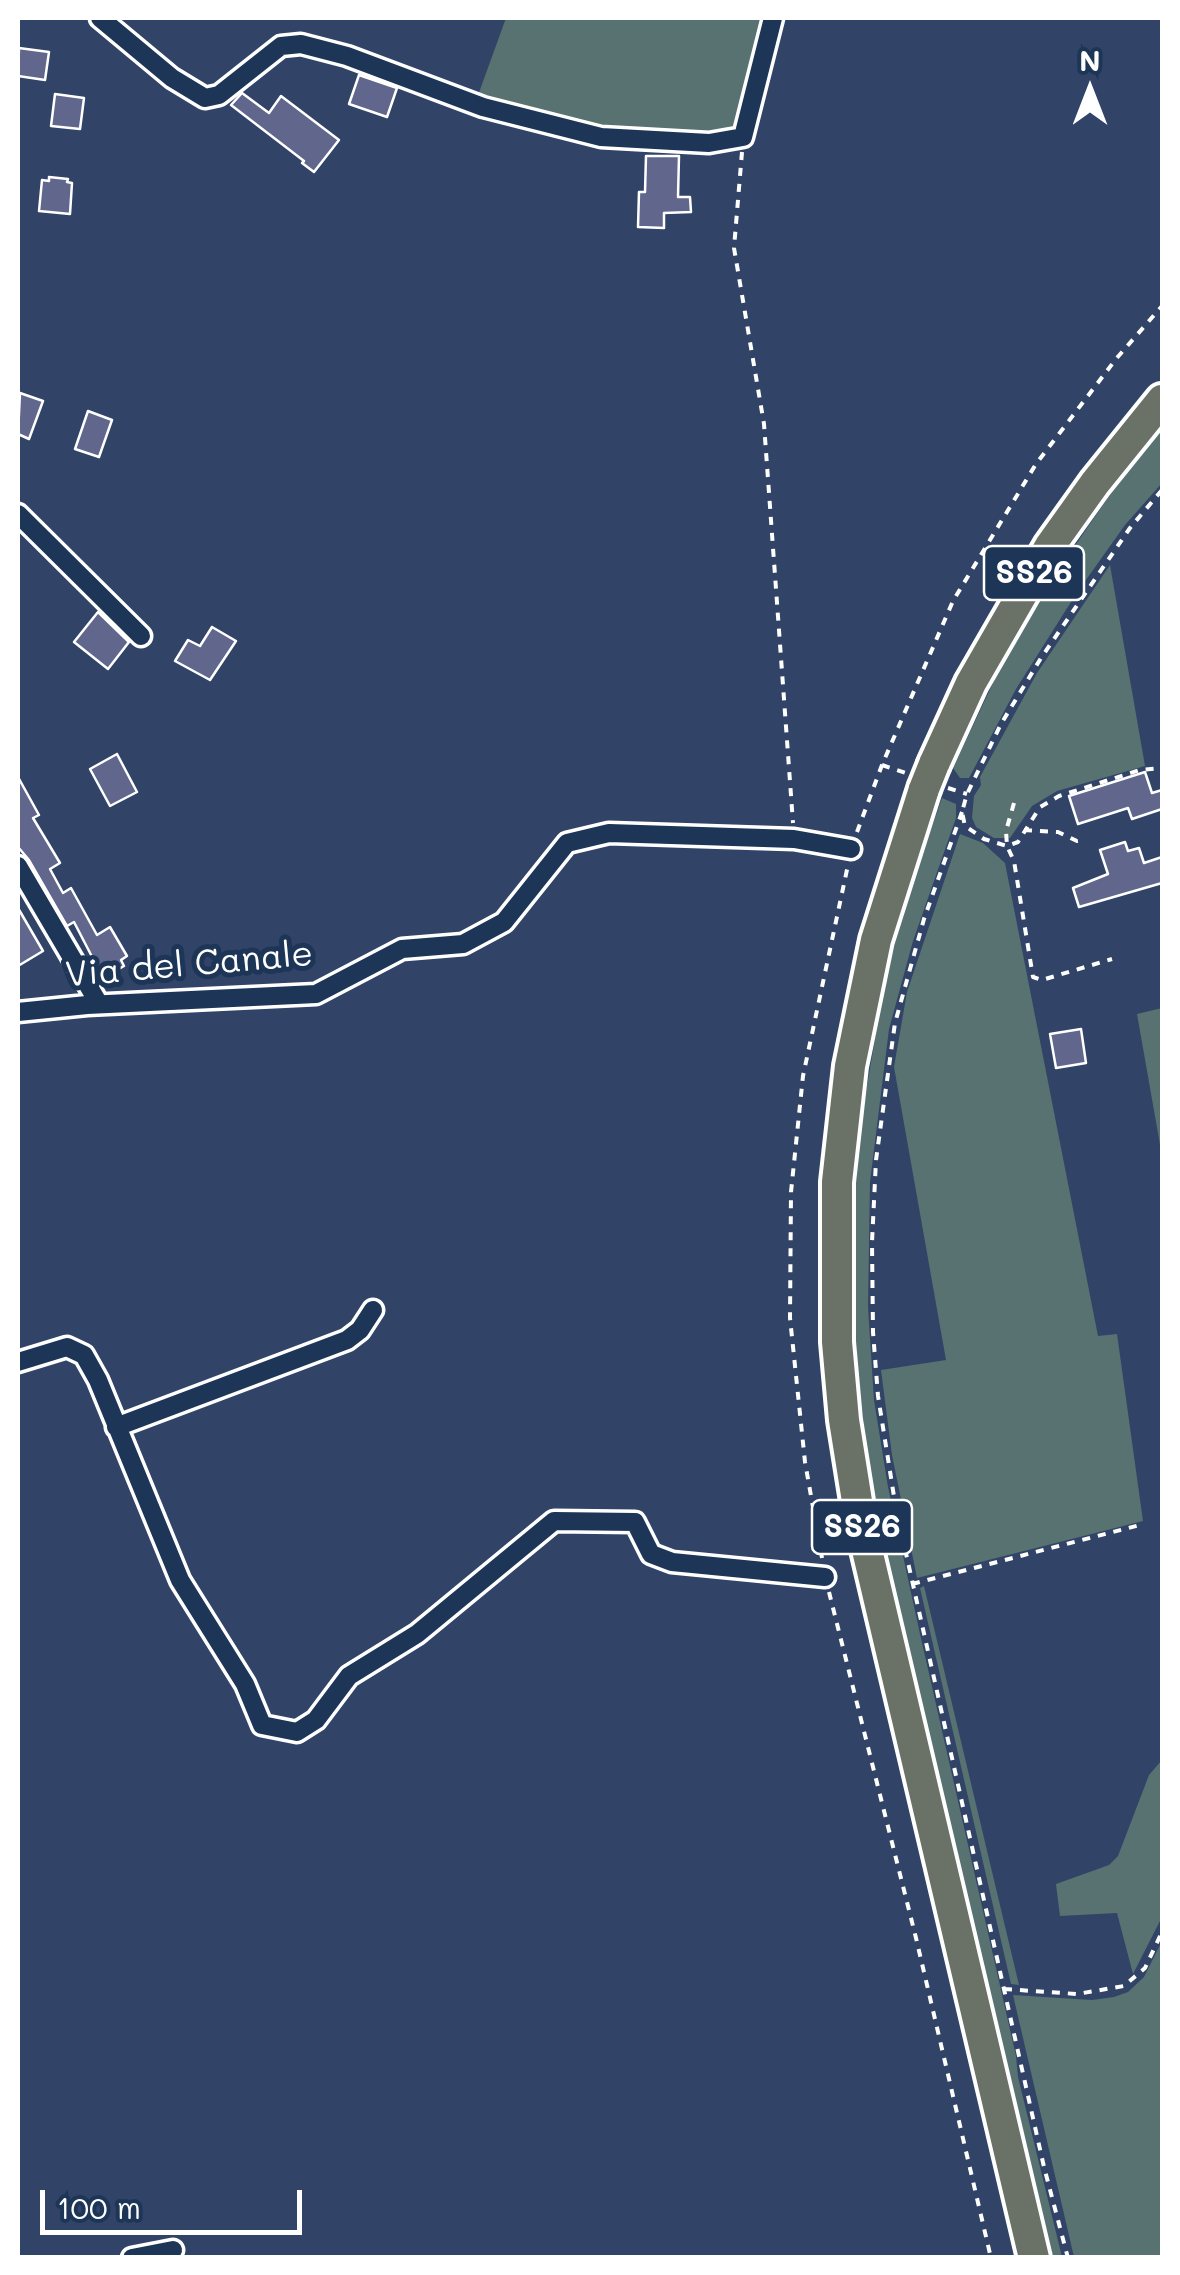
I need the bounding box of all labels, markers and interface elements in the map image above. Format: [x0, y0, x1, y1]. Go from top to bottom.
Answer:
north arrow [1040, 40, 1140, 140]
text: N [1079, 42, 1101, 78]
road number: SS26 [984, 546, 1084, 600]
street label: Via del Canale [63, 933, 315, 997]
road number: SS26 [812, 1500, 912, 1554]
scale bar [45, 2170, 308, 2232]
text: 100 m [57, 2187, 141, 2227]

